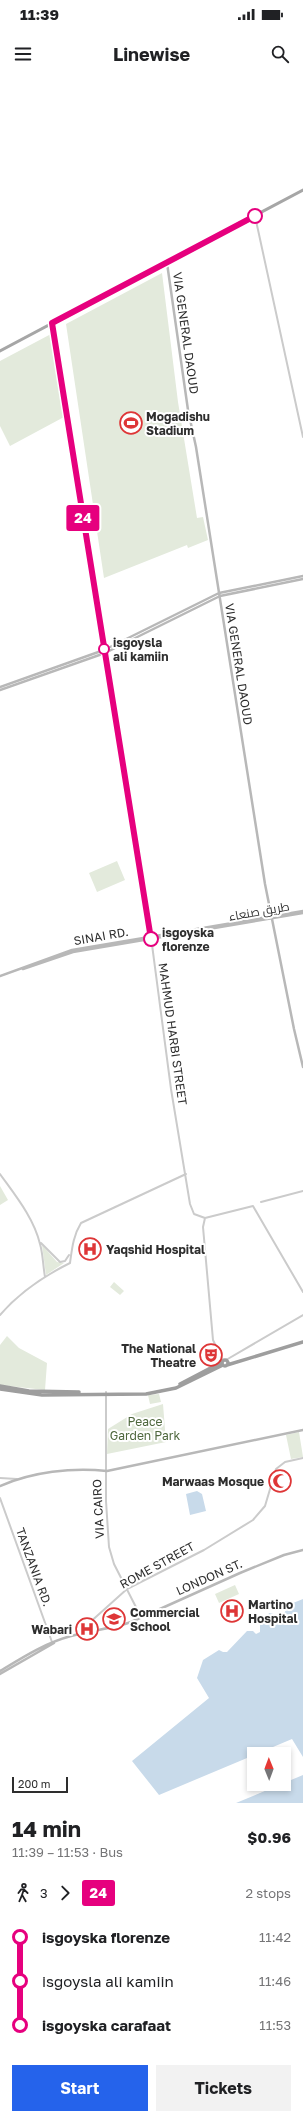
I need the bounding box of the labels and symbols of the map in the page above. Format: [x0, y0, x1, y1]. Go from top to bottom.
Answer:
unlabelled marker [247, 208, 263, 224]
street label: VIA GENERAL DAOUD [170, 271, 202, 395]
place label: Mogadishu Stadium [146, 409, 210, 438]
sports icon: Mogadishu Stadium [118, 410, 144, 436]
line badge: 24 [65, 505, 101, 531]
street label: VIA GENERAL DAOUD [222, 602, 256, 726]
place label: isgoysla ali kamiin [113, 635, 168, 664]
marker: isgoysla ali kamiin [98, 643, 110, 655]
street label: طريق صنعاء [227, 898, 291, 924]
street label: SINAI RD. [72, 924, 130, 948]
place label: isgoyska florenze [162, 925, 214, 954]
marker: isgoyska florenze [143, 931, 159, 947]
street label: MAHMUD HARBI STREET [156, 962, 190, 1107]
hospital icon: Yaqshid Hospital [77, 1236, 103, 1262]
place label: Yaqshid Hospital [106, 1242, 205, 1257]
place label: The National Theatre [121, 1341, 196, 1370]
theatre icon: The National Theatre [198, 1342, 224, 1368]
park label: Peace Garden Park [110, 1414, 180, 1443]
mosque icon: Marwaas Mosque [267, 1468, 293, 1494]
place label: Marwaas Mosque [162, 1474, 264, 1489]
street label: VIA CAIRO [89, 1479, 107, 1539]
street label: TANZANIA RD. [13, 1526, 55, 1608]
street label: ROME STREET [117, 1538, 197, 1592]
street label: LONDON ST. [174, 1556, 244, 1598]
place label: Martino Hospital [248, 1597, 298, 1626]
hospital icon: Martino Hospital [219, 1598, 245, 1624]
place label: Commercial School [130, 1605, 199, 1634]
school or university icon: Commercial School [101, 1606, 127, 1632]
hospital icon: Wabari [74, 1616, 100, 1642]
place label: Wabari [31, 1622, 72, 1637]
north arrow [247, 1747, 291, 1791]
scale bar [12, 1775, 68, 1794]

